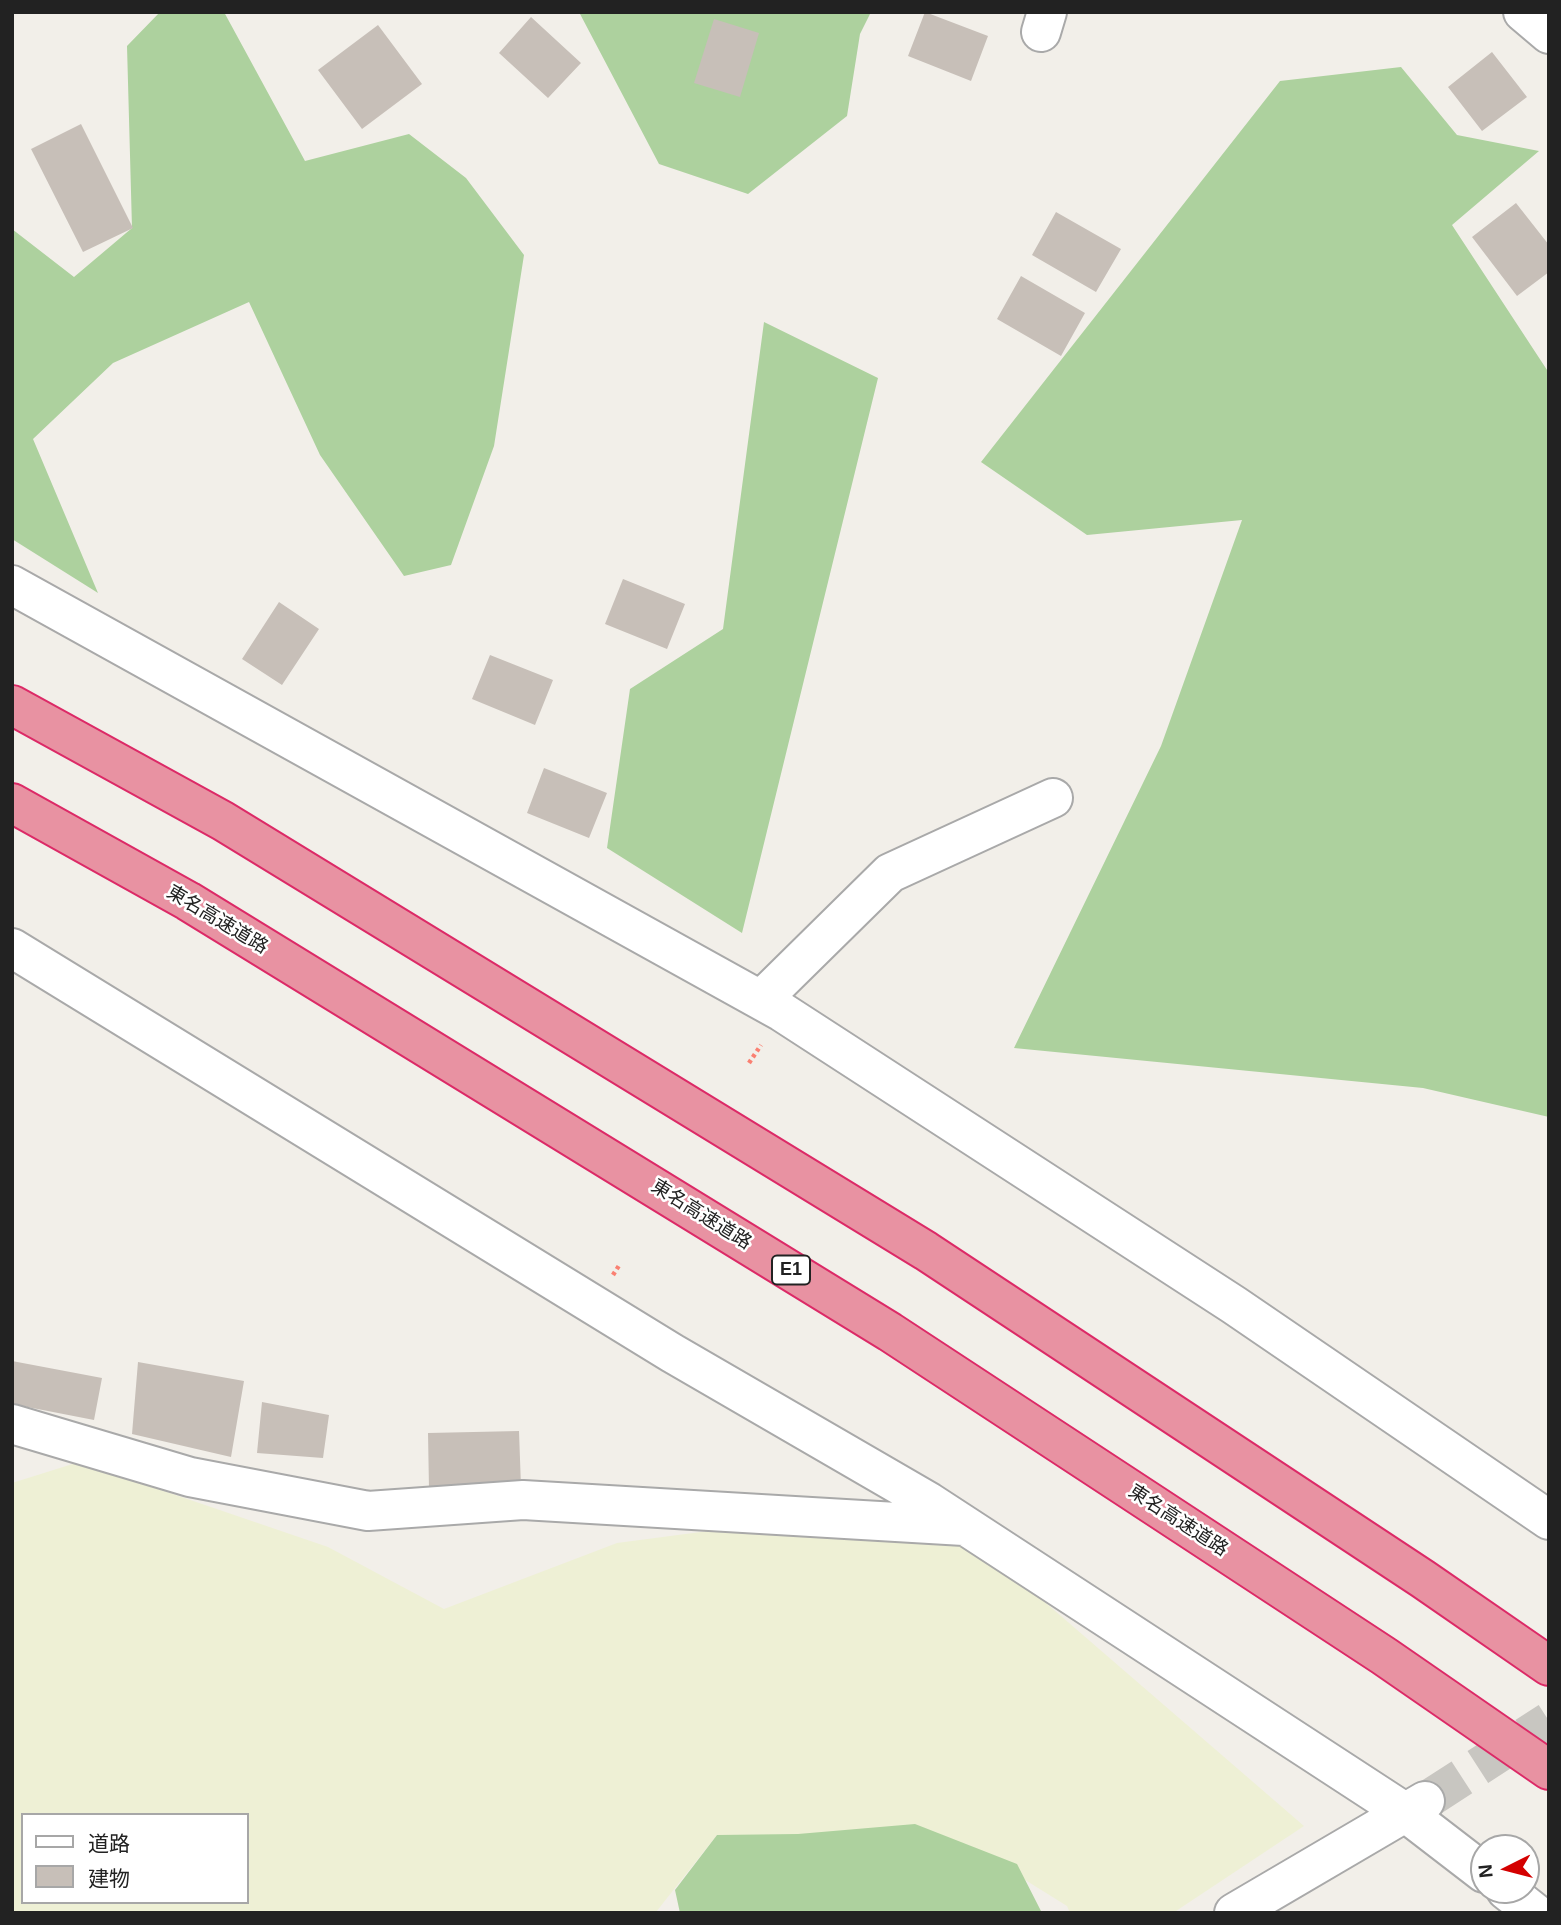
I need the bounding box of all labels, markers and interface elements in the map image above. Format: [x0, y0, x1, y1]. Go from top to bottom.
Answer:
street label: 東名高速道路 [162, 881, 272, 959]
street label: 東名高速道路 [647, 1175, 755, 1255]
road number: E1 [772, 1255, 810, 1284]
street label: 東名高速道路 [1124, 1480, 1232, 1562]
legend [21, 1813, 248, 1904]
text: 道路 [88, 1832, 130, 1855]
north arrow [1470, 1834, 1540, 1904]
text: N [1474, 1863, 1497, 1879]
text: 建物 [88, 1867, 130, 1890]

